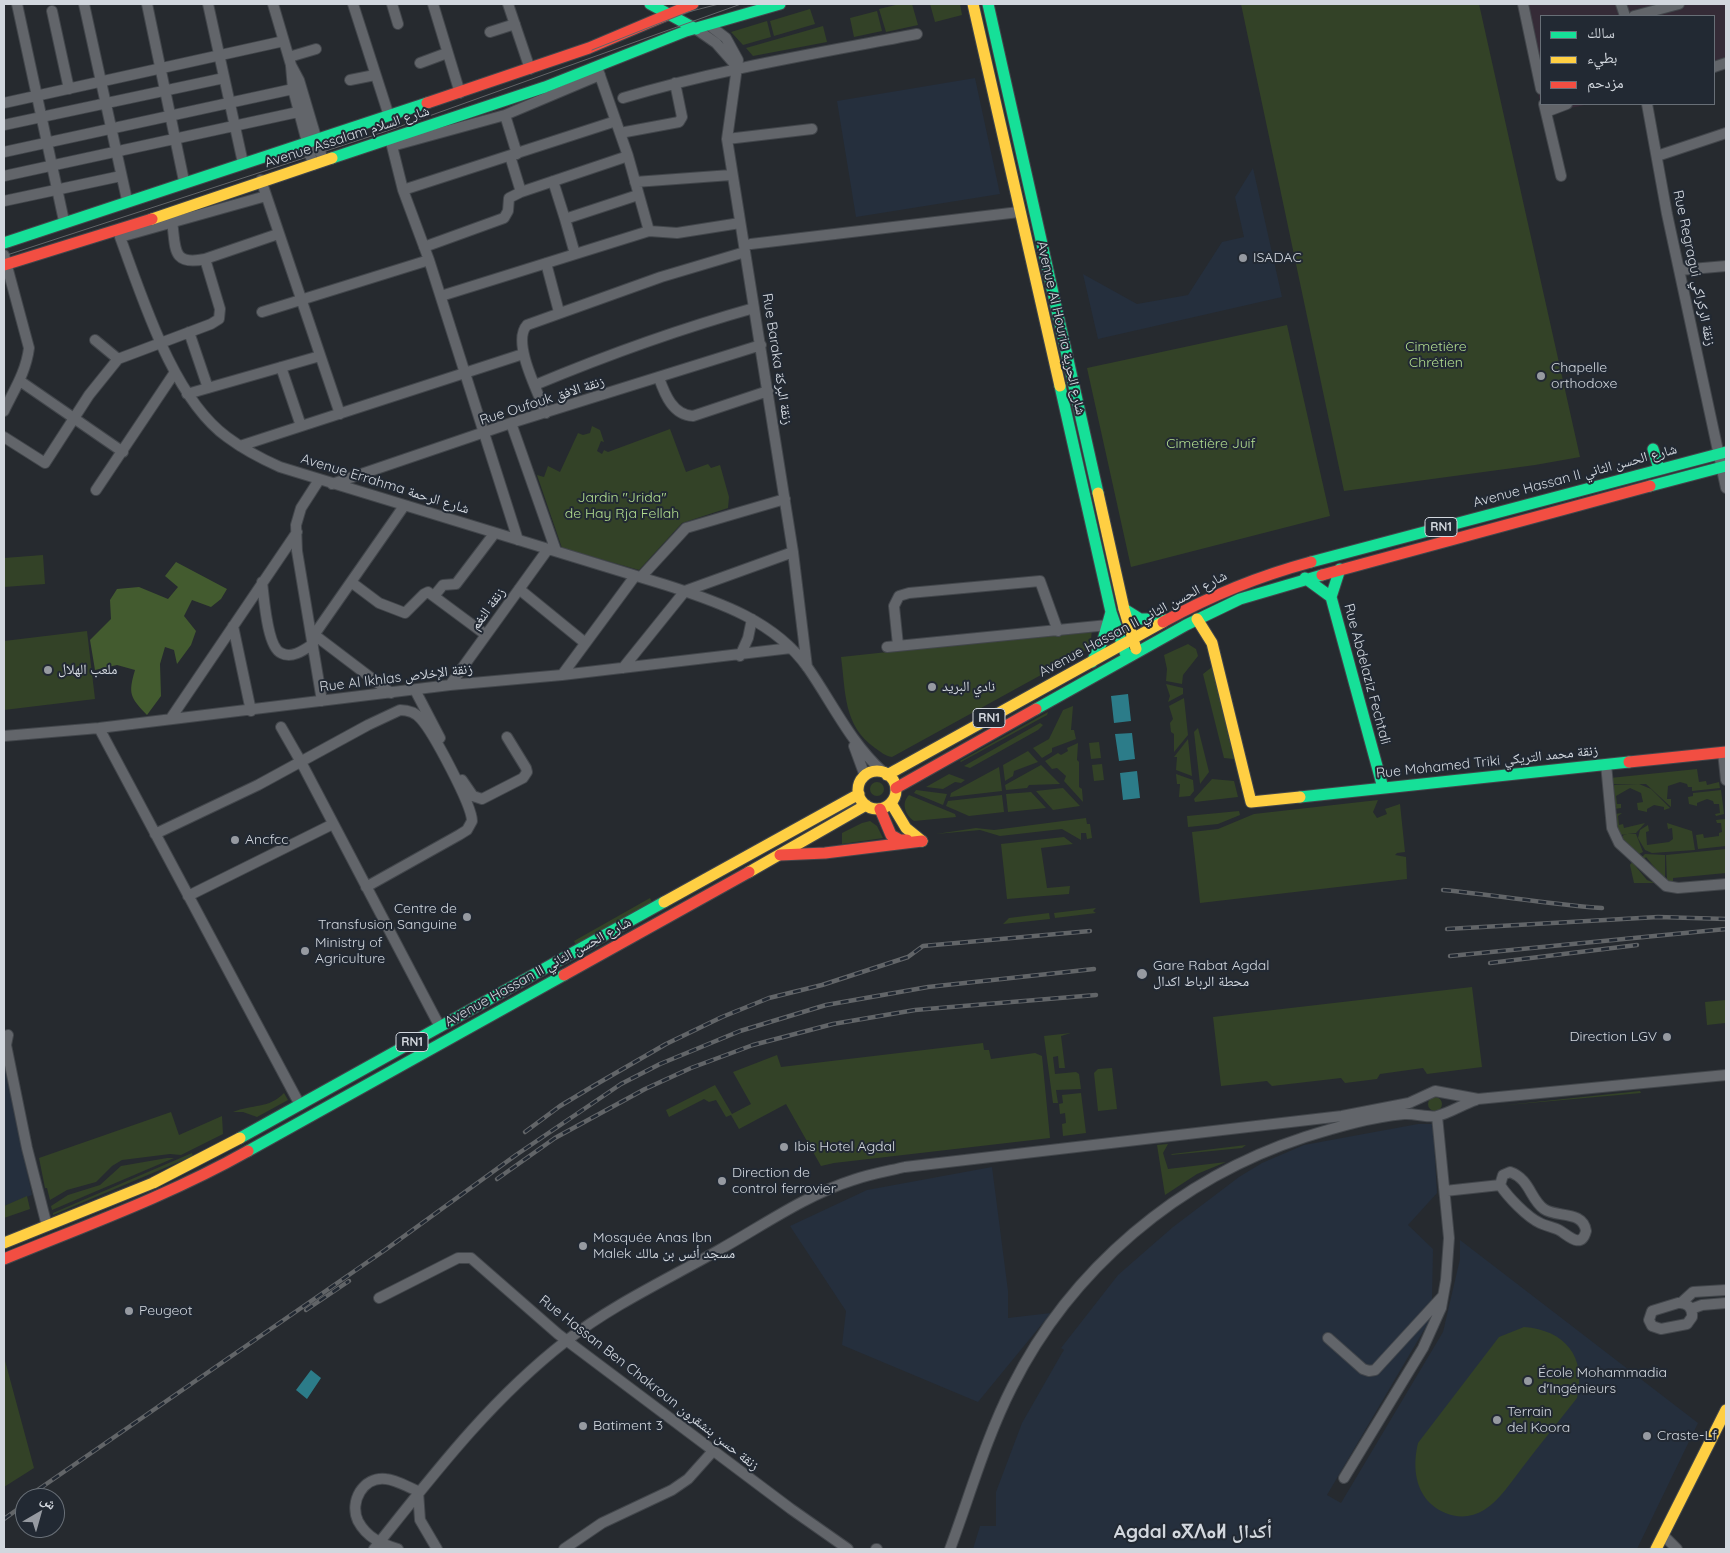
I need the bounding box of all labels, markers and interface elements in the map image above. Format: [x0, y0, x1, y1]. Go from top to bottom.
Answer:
legend [1540, 15, 1715, 105]
text: سالك [1587, 23, 1615, 42]
text: بطيء [1587, 48, 1617, 67]
text: مزدحم [1587, 73, 1624, 92]
street label: Avenue Assalam شارع السلام [263, 102, 431, 172]
street label: Rue Regragui زنقة الركراكي [1669, 189, 1719, 347]
street label: Avenue Al Houria شارع الحرية [1033, 239, 1089, 417]
place label: ISADAC [1253, 250, 1302, 266]
marker: ISADAC [1237, 252, 1249, 264]
street label: Rue Baraka زنقة البركة [758, 292, 796, 426]
park label: Cimetière Chrétien [1405, 339, 1467, 372]
place label: Chapelle orthodoxe [1551, 360, 1617, 392]
marker: Chapelle orthodoxe [1535, 370, 1547, 382]
street label: Rue Oufouk زنقة الافق [478, 373, 606, 429]
park label: Cimetière Juif [1166, 436, 1256, 452]
street label: Avenue Hassan II شارع الحسن الثاني [1471, 441, 1679, 511]
street label: Avenue Errahma شارع الرحمة [299, 450, 471, 518]
park label: Jardin "Jrida" de Hay Rja Fellah [565, 490, 679, 522]
road number: RN1 [1425, 518, 1457, 536]
street label: Avenue Hassan II شارع الحسن الثاني [1036, 567, 1230, 681]
street label: زنقة النغم [467, 584, 509, 634]
street label: Rue Abdelaziz Fechtali [1340, 602, 1394, 746]
street label: Rue Al Ikhlas زنقة الإخلاص [318, 660, 474, 696]
place label: ملعب الهلال [58, 662, 117, 678]
marker: ملعب الهلال [42, 664, 54, 676]
place label: نادي البريد [942, 679, 995, 695]
marker: نادي البريد [926, 681, 938, 693]
road number: RN1 [973, 708, 1005, 728]
street label: Rue Mohamed Triki زنقة محمد التريكي [1375, 742, 1599, 782]
place label: Ancfcc [245, 832, 288, 848]
marker: Ancfcc [229, 834, 241, 846]
place label: Centre de Transfusion Sanguine [318, 901, 457, 934]
marker: Centre de Transfusion Sanguine [461, 911, 473, 923]
street label: Avenue Hassan II شارع الحسن الثاني [442, 914, 634, 1030]
place label: Ministry of Agriculture [315, 935, 385, 968]
marker: Ministry of Agriculture [299, 945, 311, 957]
place label: Gare Rabat Agdal محطة الرباط اكدال [1153, 958, 1269, 990]
marker: Gare Rabat Agdal محطة الرباط اكدال [1135, 967, 1149, 981]
place label: Direction LGV [1569, 1029, 1657, 1045]
marker: Direction LGV [1661, 1031, 1673, 1043]
road number: RN1 [396, 1032, 428, 1052]
place label: Ibis Hotel Agdal [794, 1139, 895, 1155]
marker: Ibis Hotel Agdal [778, 1141, 790, 1153]
place label: Direction de control ferrovier [732, 1165, 836, 1198]
marker: Direction de control ferrovier [716, 1175, 728, 1187]
place label: Mosquée Anas Ibn Malek مسجد أنس بن مالك [593, 1230, 735, 1262]
marker: Mosquée Anas Ibn Malek مسجد أنس بن مالك [577, 1240, 589, 1252]
street label: Rue Hassan Ben Chakroun زنقة حسن بنشقرون [536, 1292, 762, 1474]
place label: Peugeot [139, 1303, 193, 1319]
marker: Peugeot [123, 1305, 135, 1317]
place label: École Mohammadia d'Ingénieurs [1538, 1365, 1667, 1398]
marker: École Mohammadia d'Ingénieurs [1522, 1375, 1534, 1387]
place label: Terrain del Koora [1507, 1404, 1570, 1436]
marker: Terrain del Koora [1491, 1414, 1503, 1426]
place label: Batiment 3 [593, 1418, 663, 1434]
marker: Batiment 3 [577, 1420, 589, 1432]
place label: Craste-Lf [1657, 1428, 1717, 1444]
marker: Craste-Lf [1641, 1430, 1653, 1442]
north arrow [15, 1488, 65, 1538]
text: ش [37, 1490, 60, 1514]
district label: Agdal ⴰⴳⴷⴰⵍ أكدال [1114, 1521, 1272, 1543]

